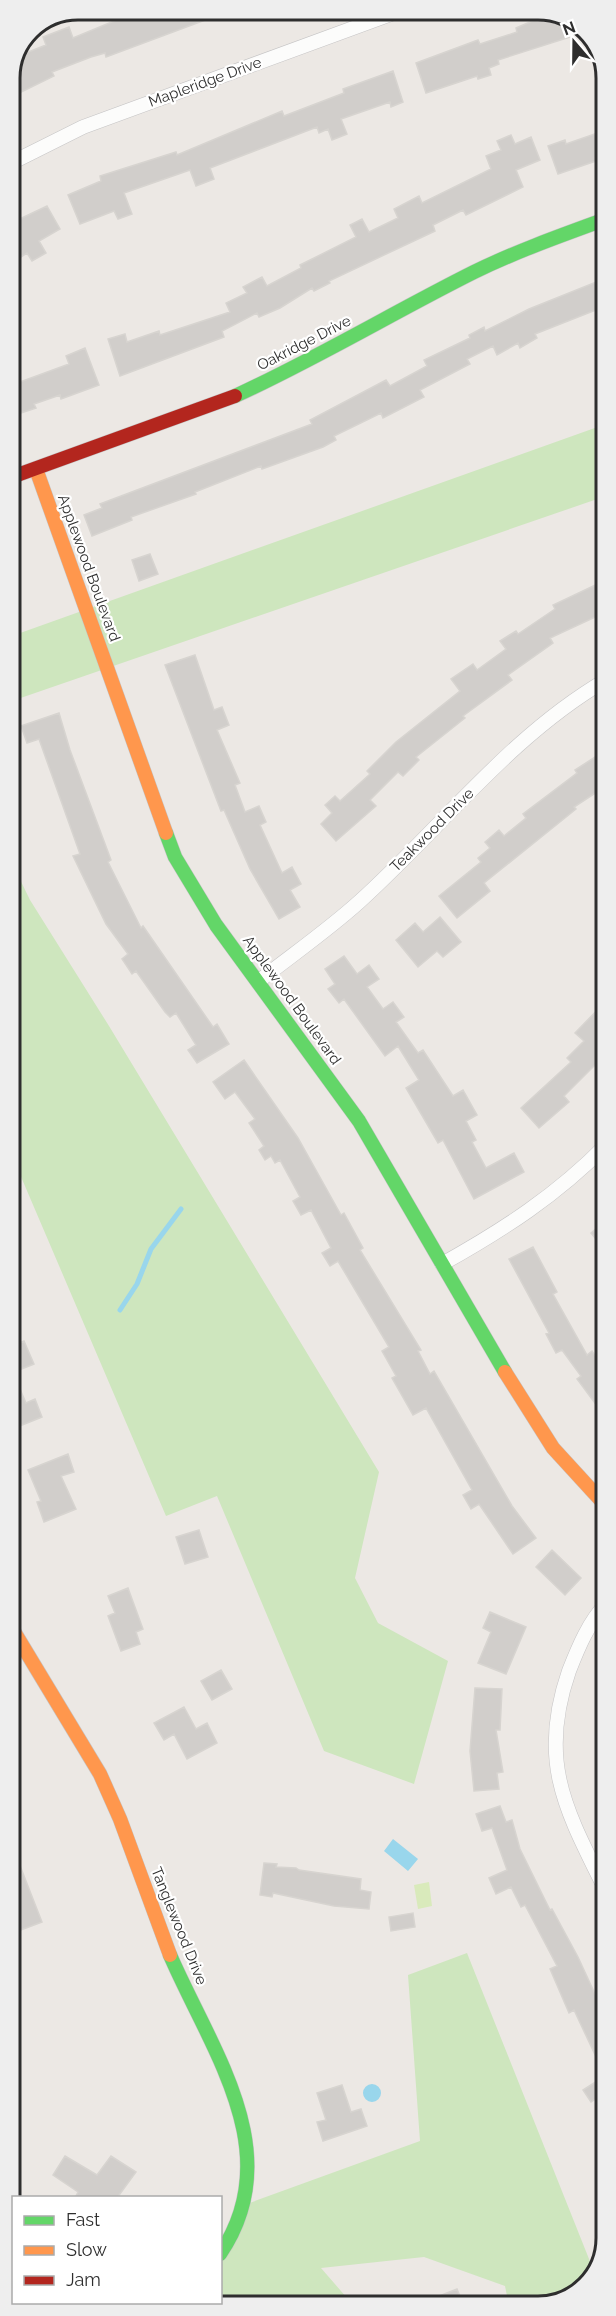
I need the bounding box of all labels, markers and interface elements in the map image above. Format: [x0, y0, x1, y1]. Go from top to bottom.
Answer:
north arrow [544, 12, 604, 72]
text: N [560, 17, 578, 39]
street label: Mapleridge Drive [146, 53, 264, 111]
street label: Oakridge Drive [254, 312, 354, 374]
street label: Applewood Boulevard [54, 492, 124, 644]
street label: Teakwood Drive [386, 784, 478, 876]
street label: Applewood Boulevard [239, 932, 345, 1068]
street label: Tanglewood Drive [147, 1865, 211, 1988]
legend [12, 2196, 222, 2304]
text: Fast [66, 2209, 100, 2230]
text: Slow [66, 2239, 107, 2260]
text: Jam [66, 2269, 101, 2290]

